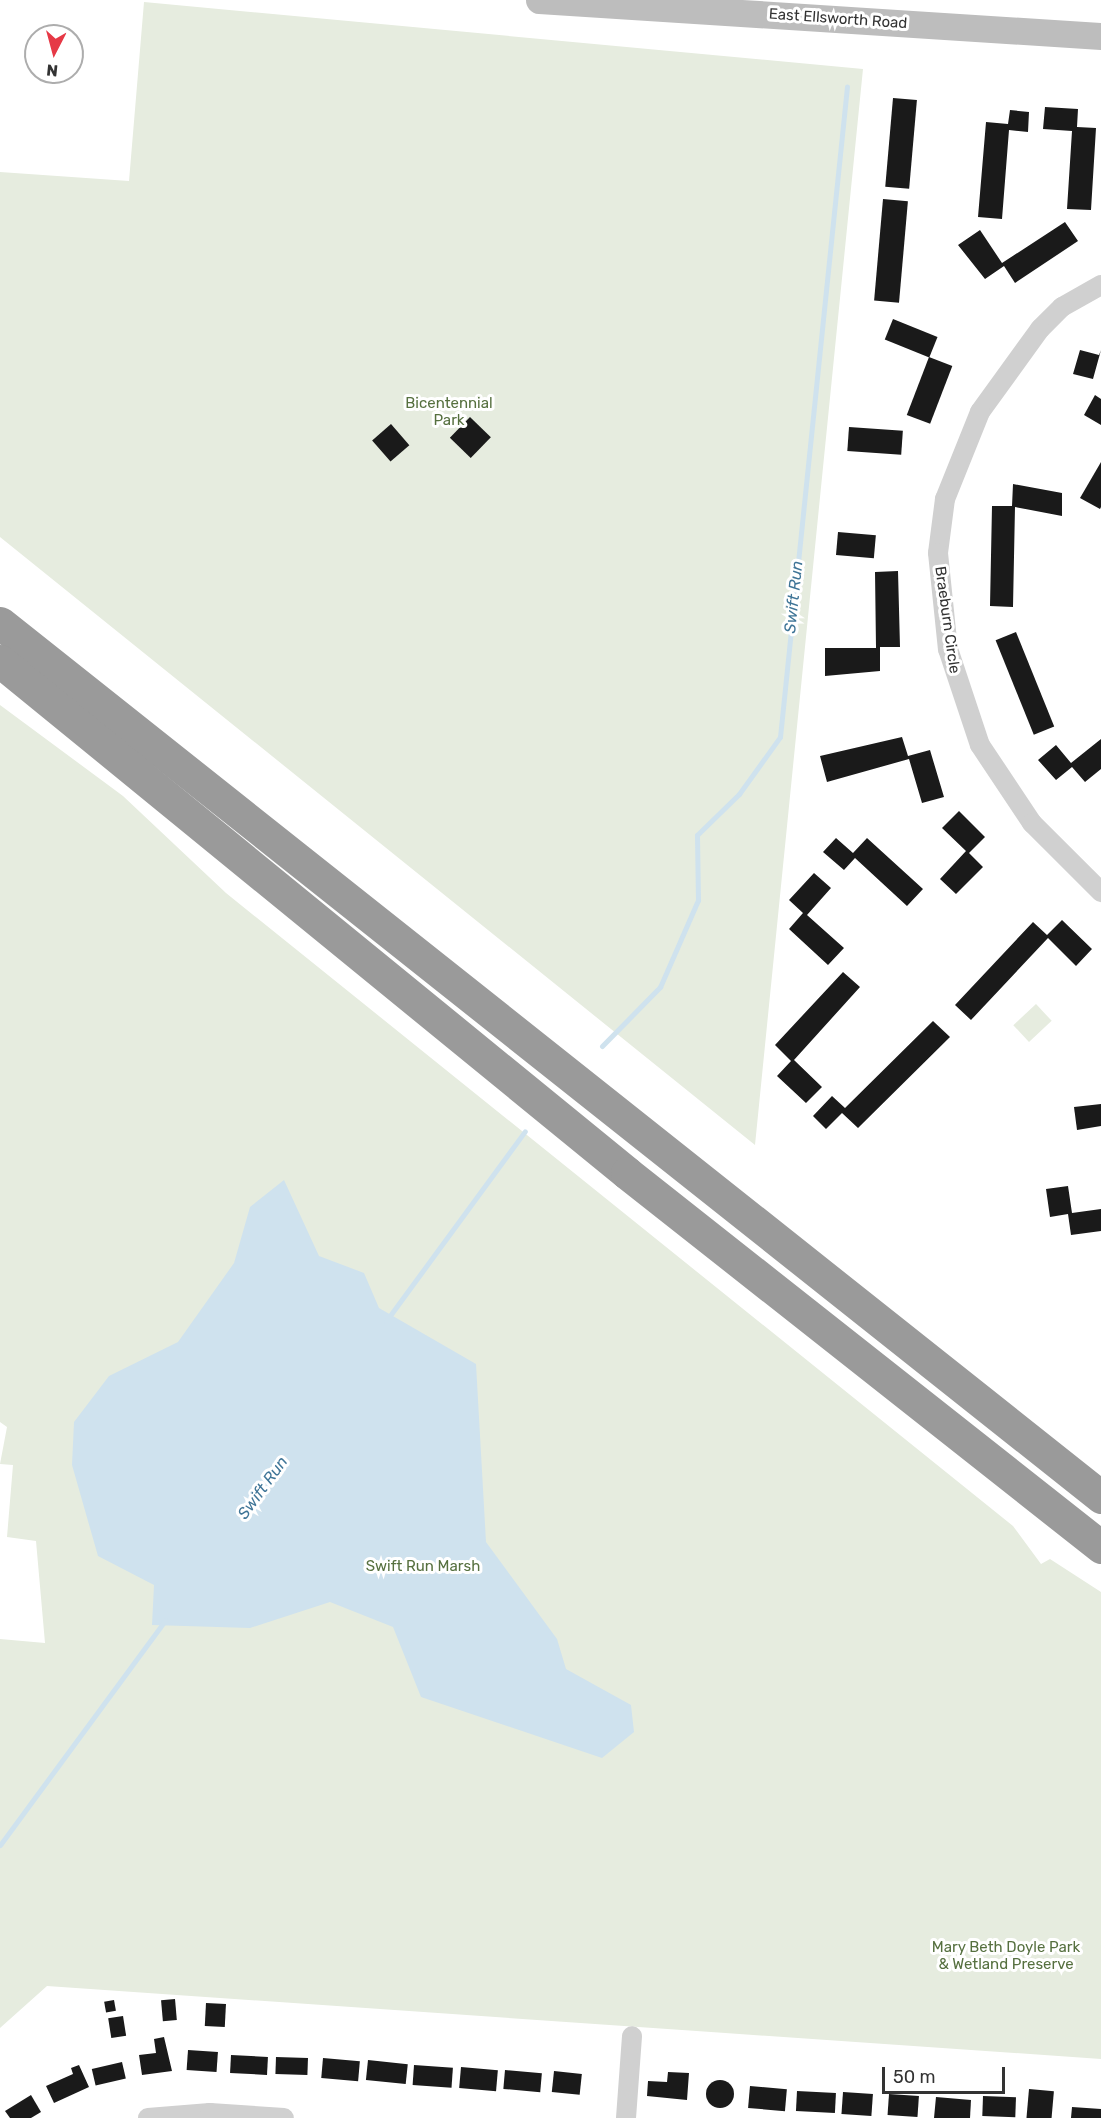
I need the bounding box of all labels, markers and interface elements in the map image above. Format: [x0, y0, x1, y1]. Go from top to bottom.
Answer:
street label: East Ellsworth Road [768, 5, 908, 33]
north arrow [24, 24, 84, 84]
text: N [46, 60, 59, 80]
park label: Bicentennial Park [405, 394, 493, 429]
water label: Swift Run [781, 560, 807, 634]
street label: Braeburn Circle [931, 565, 963, 675]
water label: Swift Run [234, 1453, 292, 1523]
park label: Swift Run Marsh [366, 1558, 480, 1576]
park label: Mary Beth Doyle Park & Wetland Preserve [932, 1938, 1080, 1973]
scale bar [885, 2055, 1008, 2093]
text: 50 m [893, 2066, 936, 2088]

